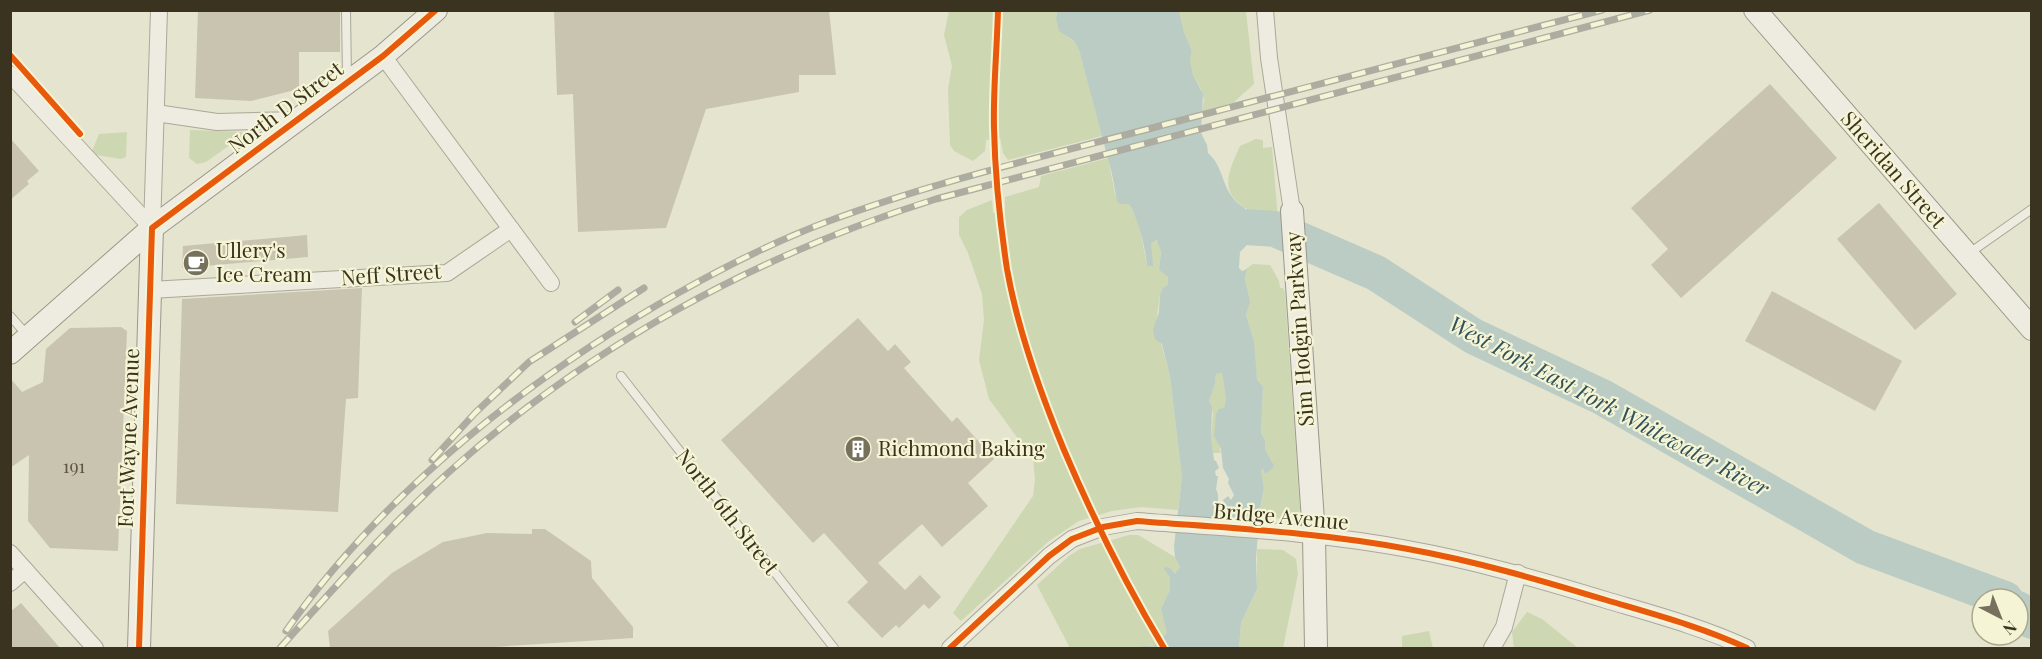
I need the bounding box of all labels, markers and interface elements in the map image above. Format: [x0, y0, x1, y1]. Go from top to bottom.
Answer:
street label: North D Street [222, 54, 348, 159]
street label: Sheridan Street [1836, 104, 1954, 234]
street label: Sim Hodgin Parkway [1277, 230, 1319, 428]
place label: Ullery's Ice Cream [216, 235, 312, 287]
cafe icon: Ullery's Ice Cream [181, 248, 211, 278]
street label: Neff Street [340, 255, 442, 290]
water label: West Fork East Fork Whitewater River [1444, 308, 1775, 503]
street label: Fort Wayne Avenue [110, 348, 144, 528]
place label: Richmond Baking [878, 433, 1045, 461]
building icon: Richmond Baking [843, 434, 873, 464]
street label: North 6th Street [671, 442, 787, 580]
house number: 191 [63, 454, 86, 478]
street label: Bridge Avenue [1212, 495, 1350, 535]
north arrow [1970, 587, 2030, 647]
text: N [1999, 617, 2022, 640]

